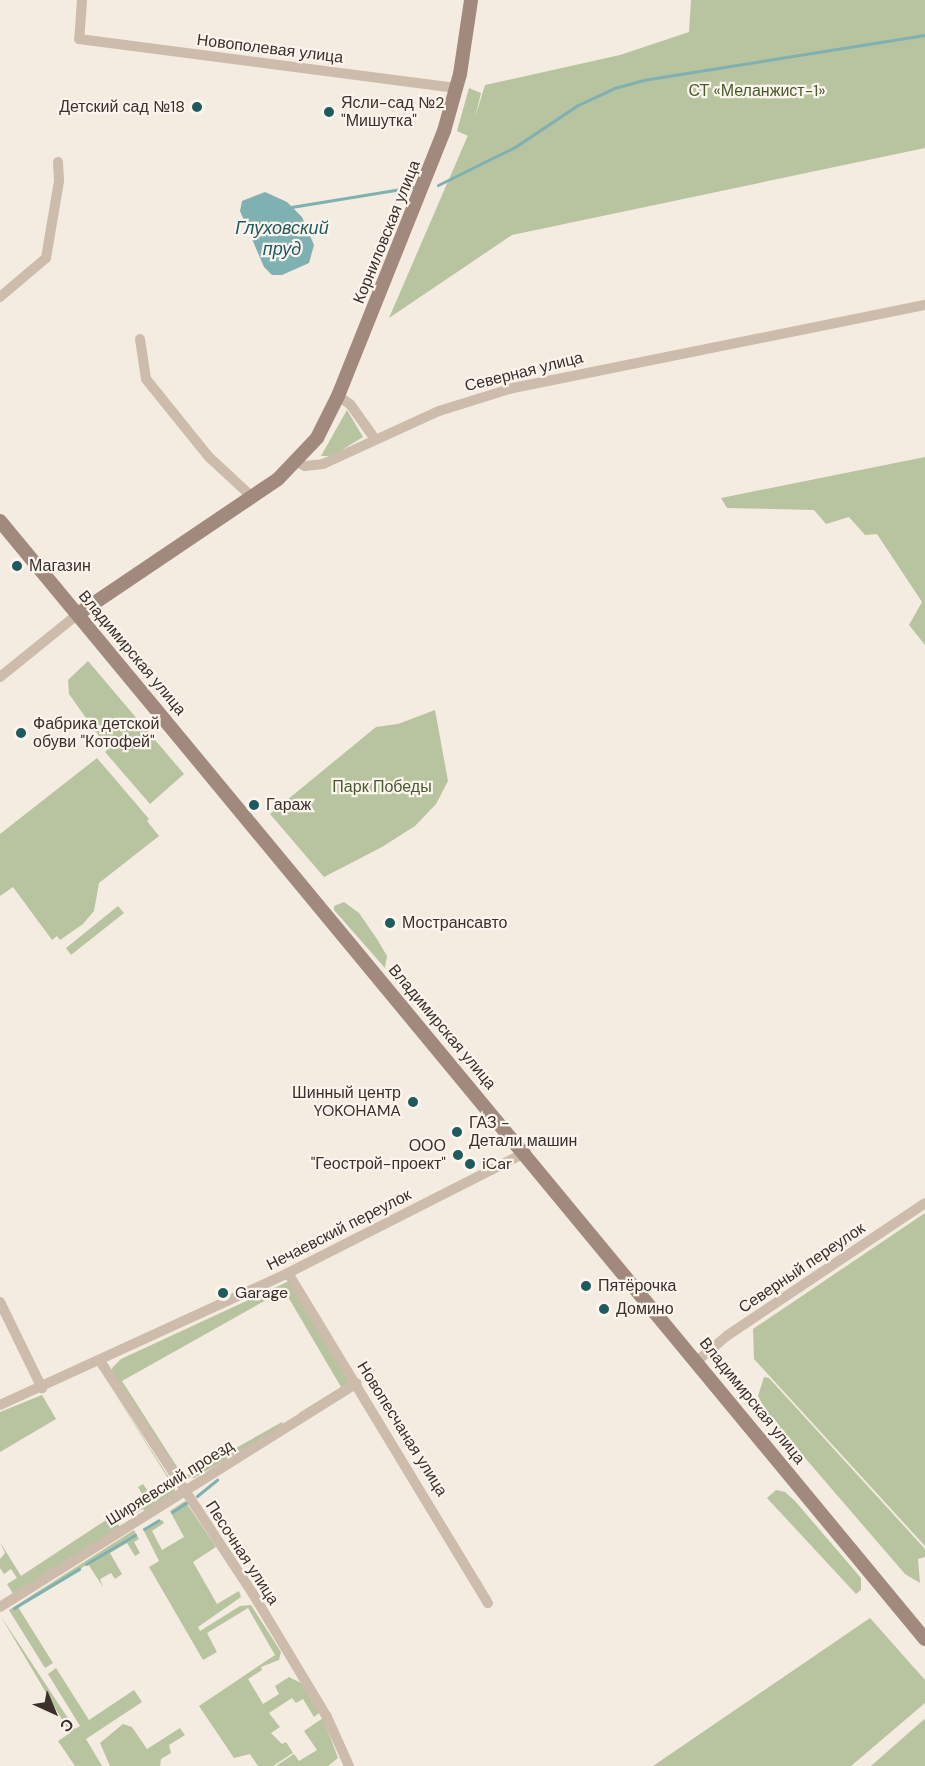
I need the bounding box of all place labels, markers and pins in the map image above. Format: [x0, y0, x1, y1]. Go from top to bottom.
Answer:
place label: Ясли-сад №2 "Мишутка" [341, 93, 444, 131]
place label: Детский сад №18 [59, 97, 185, 117]
marker: Детский сад №18 [190, 100, 204, 114]
marker: Ясли-сад №2 "Мишутка" [322, 105, 336, 119]
place label: Магазин [29, 556, 91, 576]
marker: Магазин [10, 559, 24, 573]
place label: Фабрика детской обуви "Котофей" [33, 714, 159, 752]
marker: Фабрика детской обуви "Котофей" [14, 726, 28, 740]
place label: Гараж [266, 795, 311, 815]
marker: Гараж [247, 798, 261, 812]
place label: Мострансавто [402, 913, 507, 933]
marker: Мострансавто [383, 916, 397, 930]
place label: Шинный центр YOKOHAMA [292, 1083, 401, 1121]
marker: Шинный центр YOKOHAMA [406, 1095, 420, 1109]
place label: ГАЗ - Детали машин [469, 1113, 577, 1151]
marker: ГАЗ - Детали машин [450, 1125, 464, 1139]
place label: ООО "Геострой-проект" [311, 1136, 446, 1174]
marker: ООО "Геострой-проект" [451, 1148, 465, 1162]
place label: iCar [482, 1154, 512, 1174]
marker: iCar [463, 1157, 477, 1171]
place label: Пятёрочка [598, 1276, 676, 1296]
marker: Пятёрочка [579, 1279, 593, 1293]
place label: Garage [235, 1283, 288, 1303]
marker: Garage [216, 1286, 230, 1300]
place label: Домино [616, 1299, 674, 1319]
marker: Домино [597, 1302, 611, 1316]

